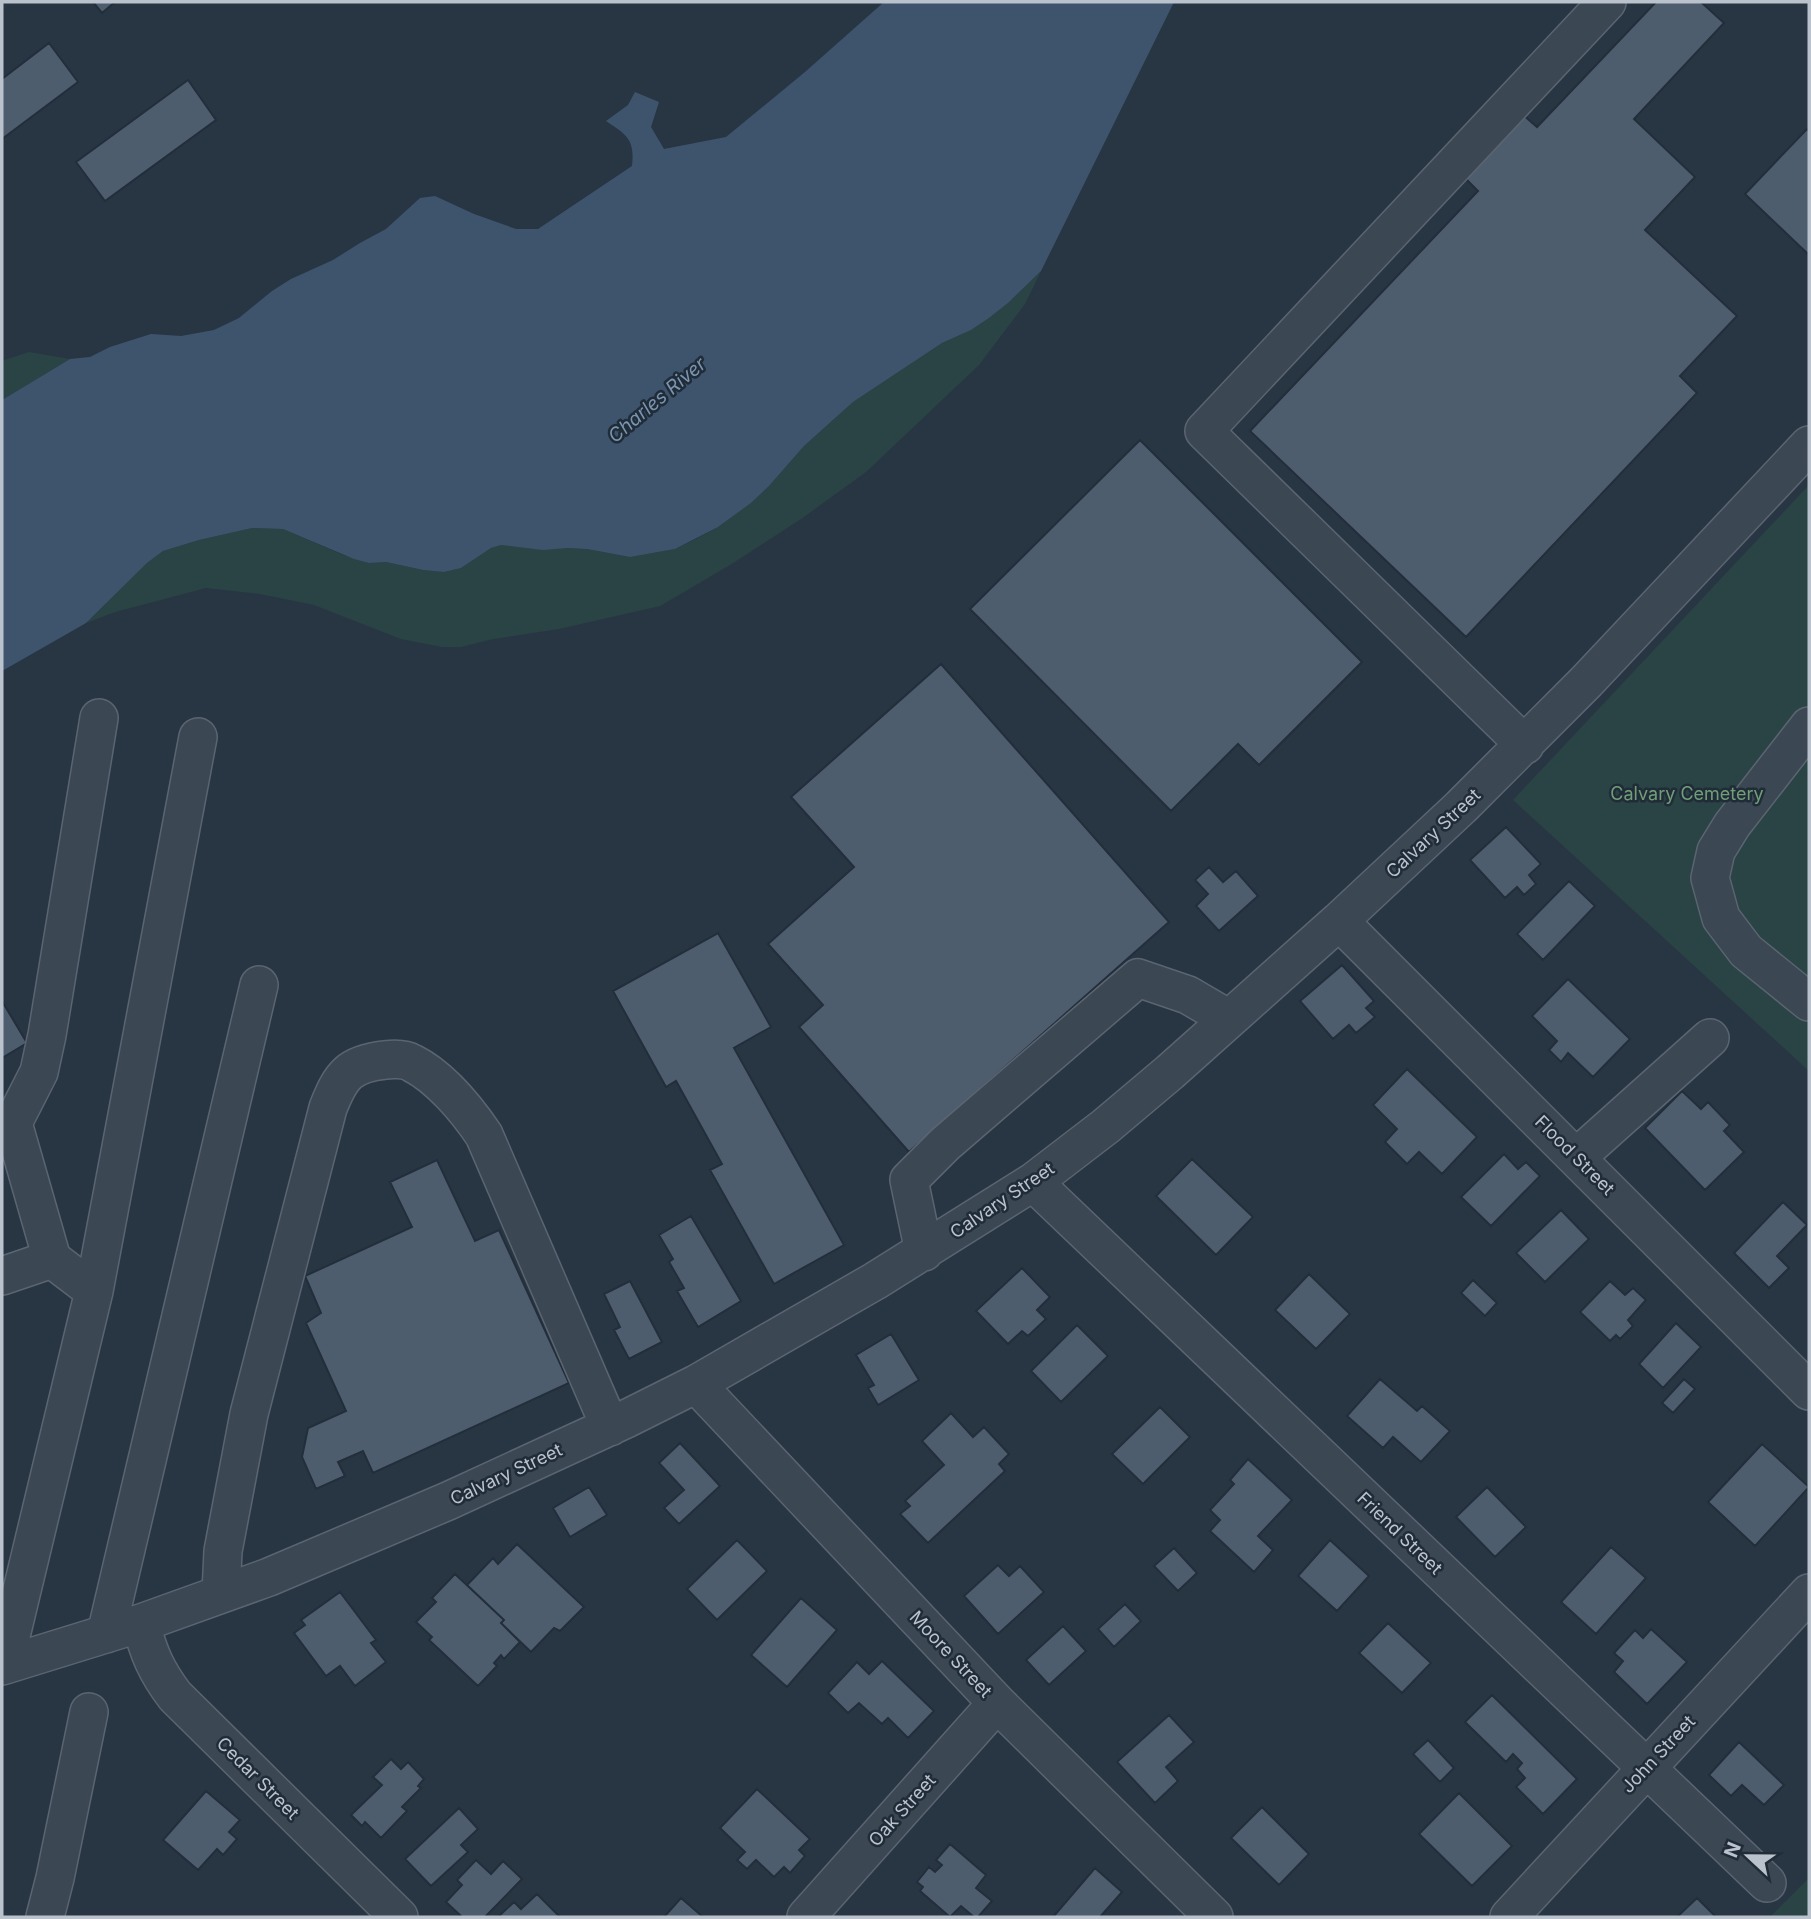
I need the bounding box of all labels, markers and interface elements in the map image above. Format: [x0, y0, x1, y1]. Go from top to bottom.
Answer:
water label: Charles River [604, 352, 711, 447]
park label: Calvary Cemetery [1610, 783, 1764, 804]
street label: Calvary Street [1382, 784, 1484, 882]
street label: Flood Street [1531, 1111, 1619, 1199]
street label: Calvary Street [946, 1157, 1058, 1243]
street label: Calvary Street [447, 1439, 565, 1509]
street label: Friend Street [1353, 1487, 1447, 1579]
street label: Moore Street [906, 1606, 996, 1702]
street label: John Street [1617, 1711, 1699, 1797]
street label: Cedar Street [213, 1733, 303, 1823]
street label: Oak Street [864, 1770, 940, 1850]
north arrow [1713, 1821, 1783, 1891]
text: N [1719, 1839, 1746, 1861]

